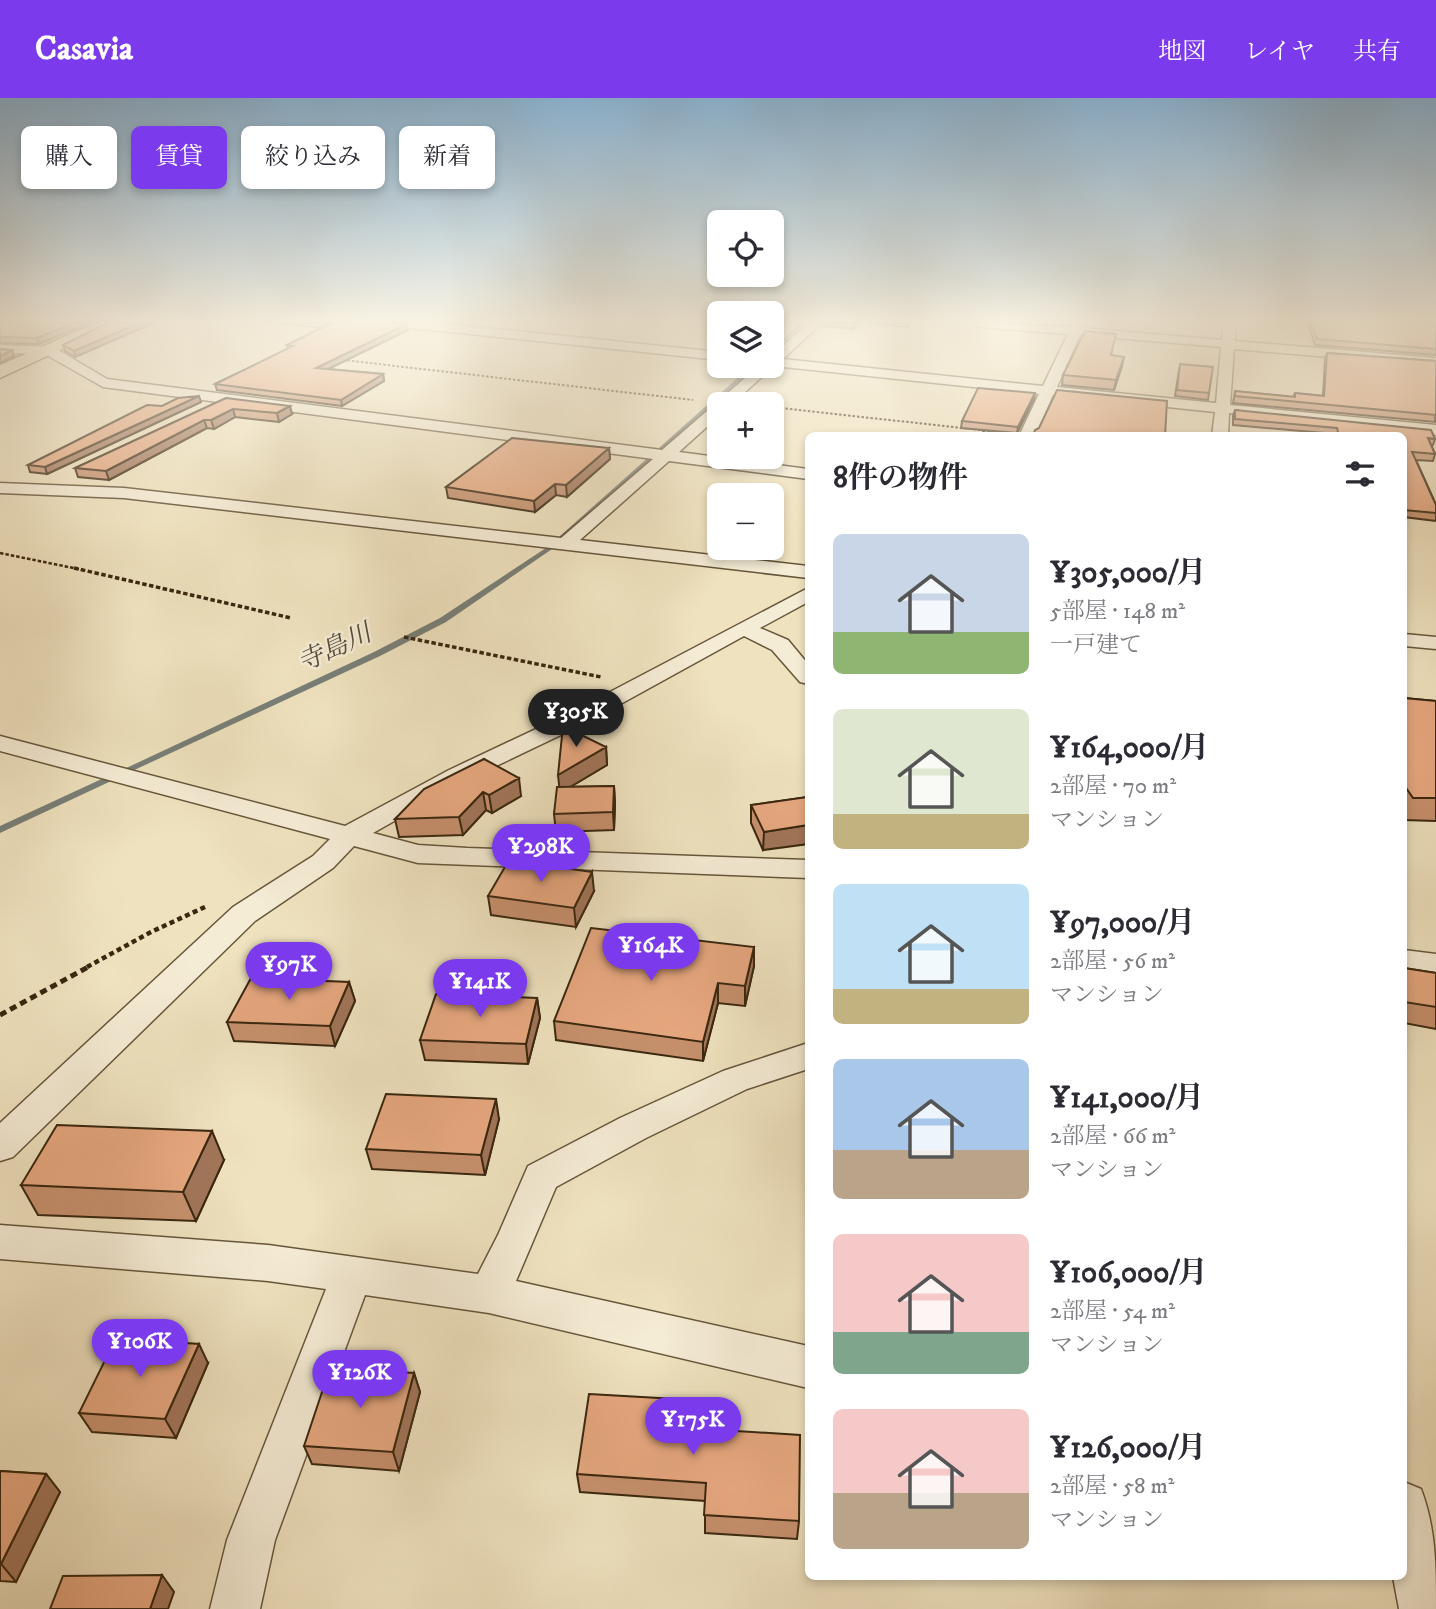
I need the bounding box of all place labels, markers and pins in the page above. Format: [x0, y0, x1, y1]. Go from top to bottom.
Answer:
pin: ¥305K [527, 690, 625, 749]
pin: ¥298K [492, 824, 590, 884]
pin: ¥164K [602, 924, 700, 983]
pin: ¥97K [248, 942, 330, 1002]
pin: ¥141K [431, 960, 529, 1019]
pin: ¥106K [91, 1320, 189, 1379]
pin: ¥126K [311, 1350, 409, 1410]
pin: ¥175K [644, 1398, 742, 1457]

